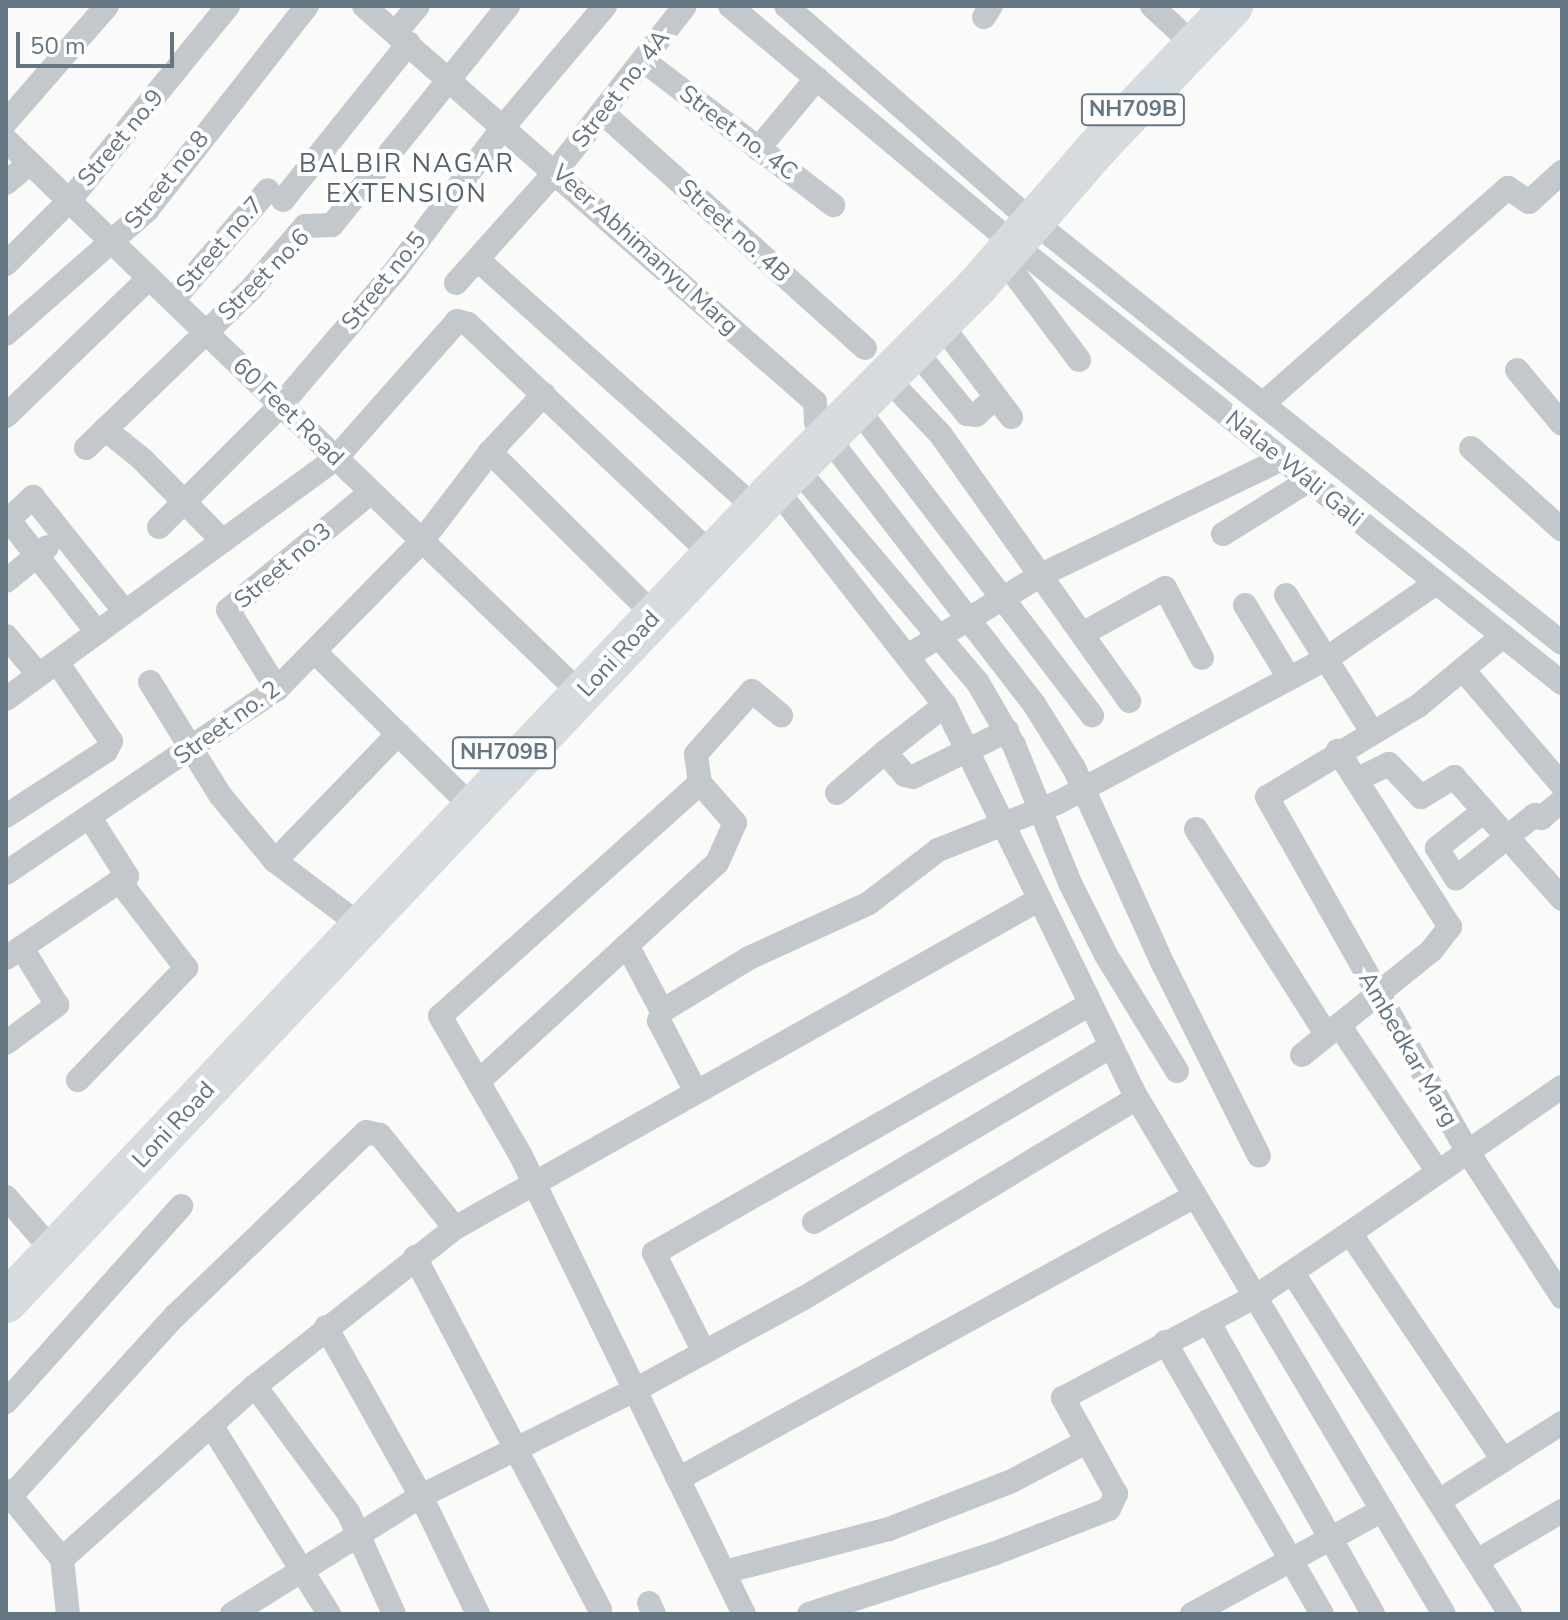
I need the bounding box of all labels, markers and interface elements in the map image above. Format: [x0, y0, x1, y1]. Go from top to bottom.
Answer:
scale bar [20, 16, 178, 66]
street label: Street no. 4A [566, 24, 676, 154]
text: 50 m [30, 30, 86, 62]
street label: Street no. 4C [673, 79, 803, 187]
street label: Street no.9 [72, 84, 170, 192]
road number: NH709B [1079, 92, 1187, 128]
street label: Street no.8 [119, 125, 215, 235]
district label: BALBIR NAGAR EXTENSION [299, 148, 515, 210]
street label: Veer Abhimanyu Marg [546, 159, 744, 341]
street label: Street no. 4B [672, 173, 796, 289]
street label: Street no.7 [170, 191, 270, 299]
street label: Street no.6 [212, 223, 316, 327]
street label: Street no.5 [336, 226, 432, 336]
street label: 60 Feet Road [226, 352, 350, 472]
street label: Nalae Wali Gali [1219, 405, 1369, 533]
street label: Street no.3 [229, 517, 337, 615]
street label: Loni Road [572, 605, 666, 703]
street label: Street no. 2 [168, 675, 286, 771]
road number: NH709B [450, 735, 558, 771]
street label: Ambedkar Marg [1352, 967, 1464, 1131]
street label: Loni Road [127, 1076, 221, 1174]

